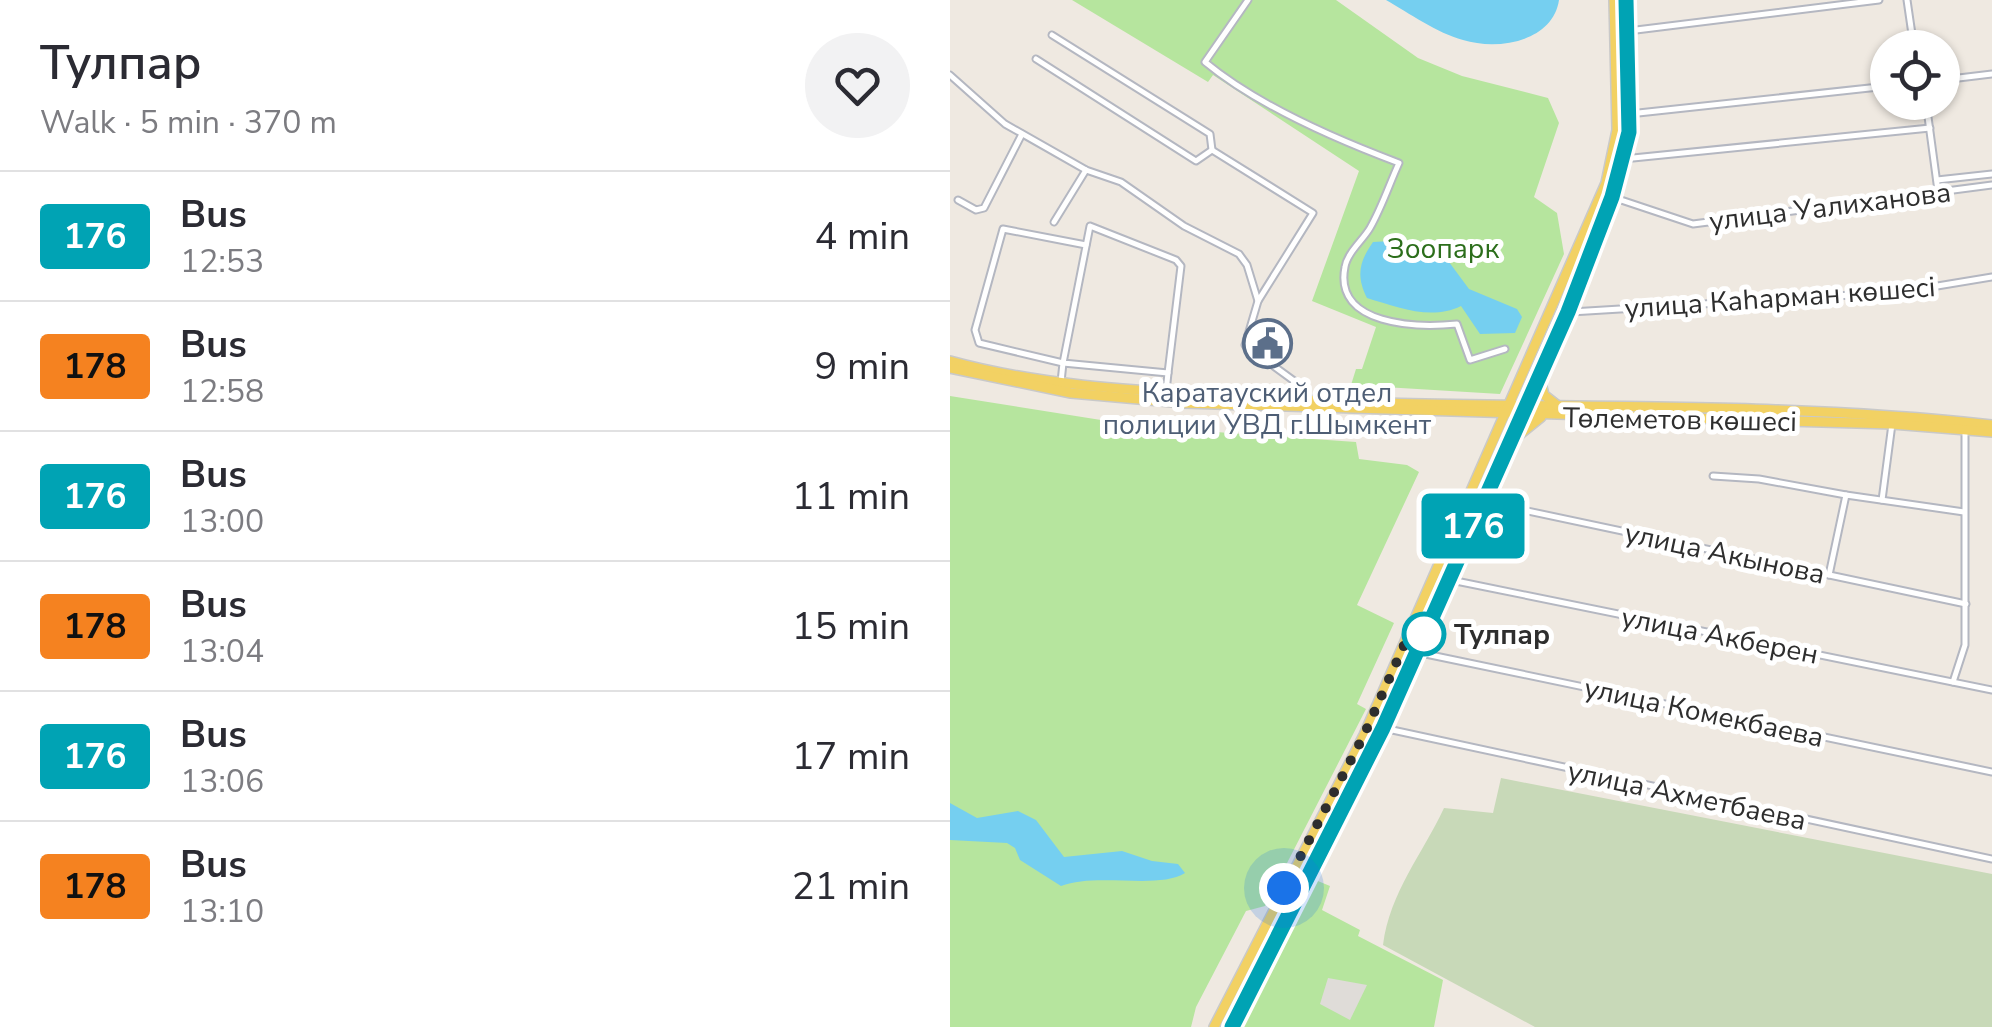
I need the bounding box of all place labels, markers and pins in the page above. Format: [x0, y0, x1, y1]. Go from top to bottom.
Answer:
public building icon: Каратауский отдел полиции УВД г.Шымкент [1241, 318, 1293, 370]
place label: Каратауский отдел полиции УВД г.Шымкент [1103, 374, 1432, 444]
marker: Тулпар [1403, 613, 1445, 655]
place label: Тулпар [1454, 616, 1550, 654]

